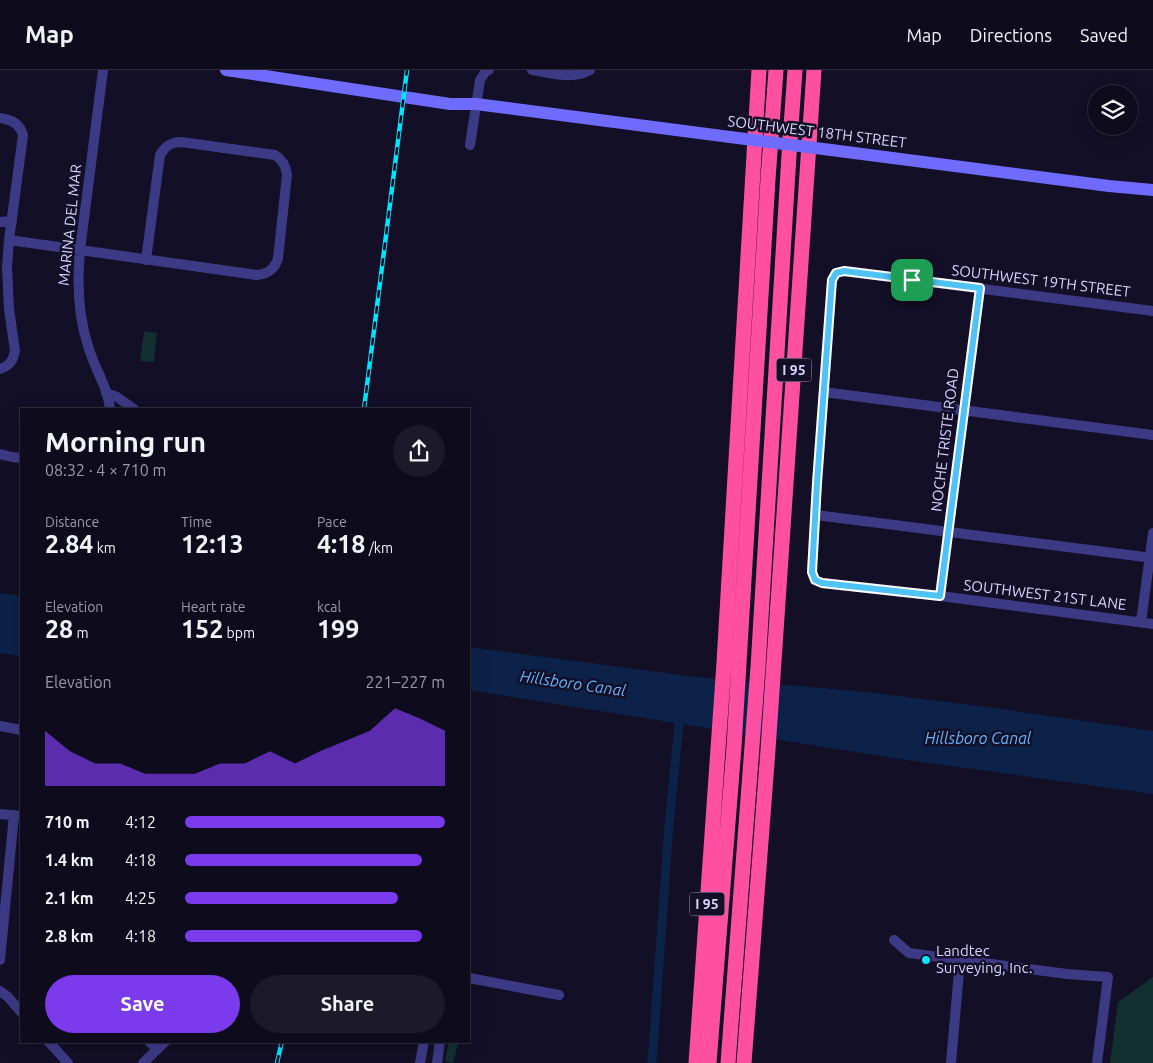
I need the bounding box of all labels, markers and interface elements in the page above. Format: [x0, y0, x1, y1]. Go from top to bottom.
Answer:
text: Map [25, 21, 74, 48]
text: Map [906, 25, 942, 45]
text: Directions [970, 25, 1052, 45]
text: Saved [1080, 25, 1128, 45]
map controls [1088, 85, 1138, 135]
button: layers [1088, 85, 1138, 135]
street label: SOUTHWEST 18TH STREET [727, 112, 908, 151]
street label: MARINA DEL MAR [55, 163, 84, 287]
pin [891, 259, 933, 301]
street label: SOUTHWEST 19TH STREET [951, 261, 1132, 300]
icon: arrive [898, 266, 926, 294]
road number: I 95 [776, 358, 812, 382]
street label: NOCHE TRISTE ROAD [927, 367, 962, 513]
button: share [393, 425, 445, 477]
text: Morning run [45, 426, 206, 457]
text: 08:32 · 4 × 710 m [45, 461, 166, 479]
text: Distance [45, 514, 99, 530]
text: Time [181, 514, 212, 530]
text: Pace [317, 514, 347, 530]
text: 2.84 [45, 530, 93, 558]
text: 12:13 [181, 530, 244, 558]
text: 4:18 [317, 530, 365, 558]
text: km [93, 540, 116, 556]
text: /km [365, 540, 393, 556]
street label: SOUTHWEST 21ST LANE [963, 576, 1127, 613]
text: Elevation [45, 599, 103, 615]
text: Heart rate [181, 599, 245, 615]
text: kcal [317, 599, 341, 615]
text: 28 [45, 615, 73, 643]
text: 152 [181, 615, 223, 643]
text: 199 [317, 615, 359, 643]
text: m [73, 625, 89, 641]
text: bpm [223, 625, 255, 641]
water label: Hillsboro Canal [519, 667, 628, 699]
text: Elevation [45, 673, 112, 691]
text: 221–227 m [365, 673, 445, 691]
water label: Hillsboro Canal [925, 729, 1032, 747]
text: 710 m [45, 813, 90, 831]
text: 4:12 [125, 813, 156, 831]
text: 1.4 km [45, 851, 94, 869]
text: 4:18 [125, 851, 156, 869]
text: 2.1 km [45, 889, 94, 907]
text: 4:25 [125, 889, 156, 907]
road number: I 95 [690, 892, 724, 916]
text: 2.8 km [45, 927, 94, 945]
text: 4:18 [125, 927, 156, 945]
place label: Landtec Surveying, Inc. [936, 942, 1032, 976]
marker: Landtec Surveying, Inc. [920, 954, 932, 966]
button: Save [45, 975, 240, 1033]
button: Share [250, 975, 445, 1033]

